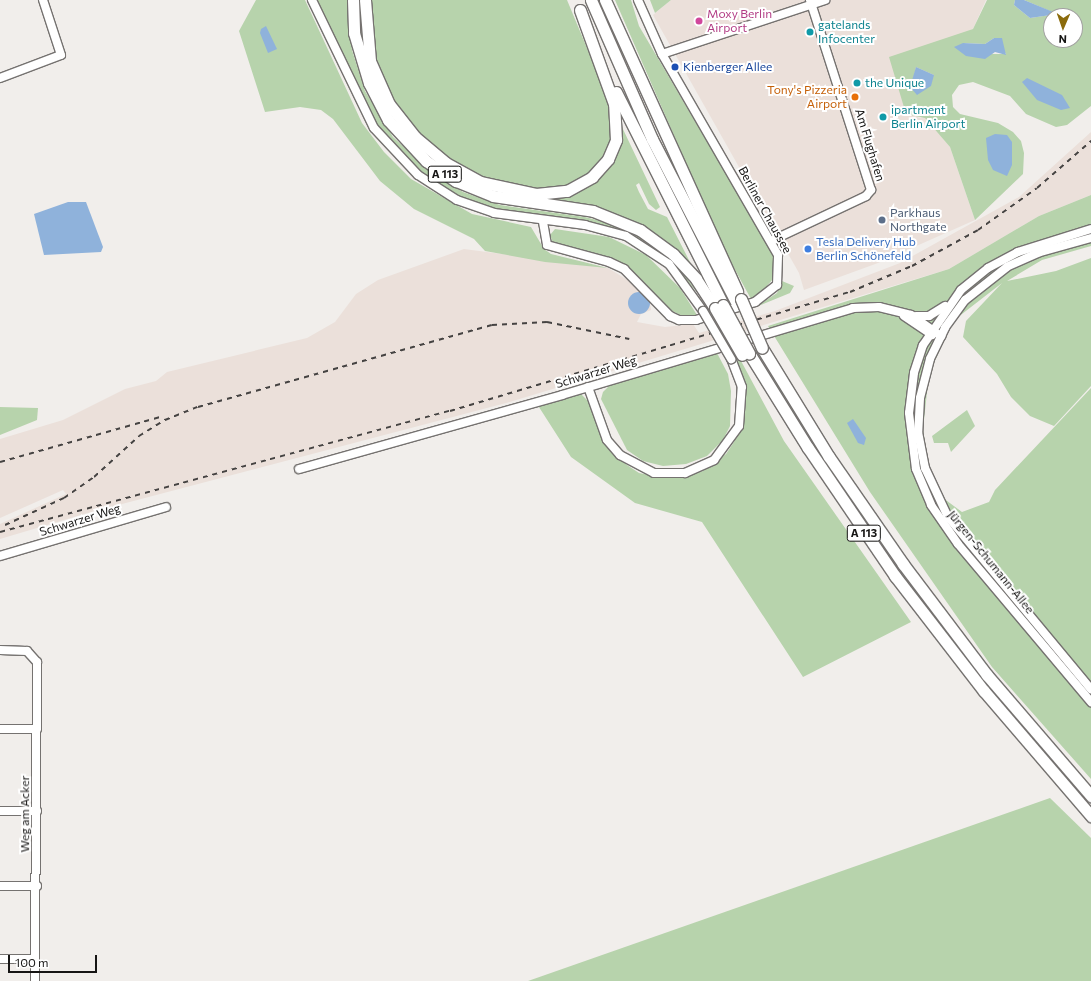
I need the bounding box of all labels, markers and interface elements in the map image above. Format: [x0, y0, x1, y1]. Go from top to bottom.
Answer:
place label: Moxy Berlin Airport [707, 7, 772, 35]
north arrow [1043, 8, 1083, 48]
marker: Moxy Berlin Airport [694, 16, 704, 26]
place label: gatelands Infocenter [818, 18, 875, 46]
marker: gatelands Infocenter [805, 27, 815, 37]
text: N [1058, 33, 1067, 46]
place label: Kienberger Allee [683, 60, 772, 74]
marker: Kienberger Allee [670, 62, 680, 72]
place label: the Unique [865, 76, 924, 90]
marker: the Unique [852, 78, 862, 88]
place label: Tony's Pizzeria Airport [767, 83, 847, 111]
marker: Tony's Pizzeria Airport [850, 92, 860, 102]
place label: ipartment Berlin Airport [891, 103, 965, 131]
street label: Am Flughafen [852, 107, 888, 183]
marker: ipartment Berlin Airport [878, 112, 888, 122]
street label: Berliner Chaussee [735, 164, 795, 256]
road number: A 113 [427, 165, 463, 183]
place label: Parkhaus Northgate [890, 206, 947, 234]
marker: Parkhaus Northgate [877, 215, 887, 225]
place label: Tesla Delivery Hub Berlin Schönefeld [816, 235, 916, 263]
marker: Tesla Delivery Hub Berlin Schönefeld [803, 244, 813, 254]
street label: Schwarzer Weg [554, 353, 638, 391]
street label: Schwarzer Weg [38, 501, 122, 539]
street label: Jürgen-Schumann-Allee [945, 508, 1037, 616]
road number: A 113 [846, 524, 882, 542]
street label: Weg am Acker [18, 776, 32, 852]
scale bar [10, 947, 99, 973]
text: 100 m [15, 955, 49, 969]

